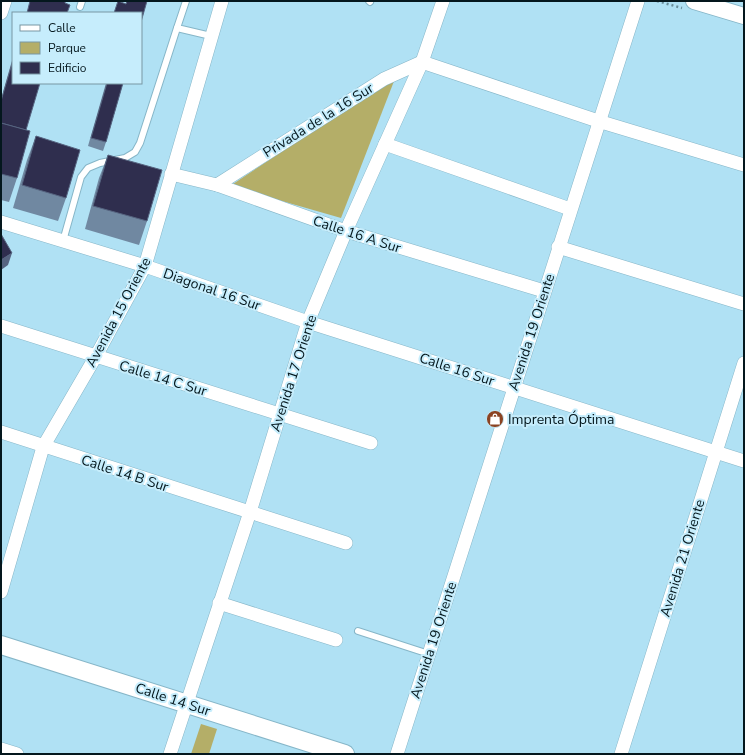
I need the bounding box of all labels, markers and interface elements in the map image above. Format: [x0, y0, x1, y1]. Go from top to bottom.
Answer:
legend [12, 12, 142, 84]
text: Calle [48, 20, 76, 36]
text: Parque [48, 40, 86, 56]
text: Edificio [48, 60, 87, 76]
street label: Privada de la 16 Sur [259, 79, 377, 162]
street label: Calle 16 A Sur [310, 211, 403, 258]
street label: Avenida 15 Oriente [81, 254, 155, 370]
street label: Diagonal 16 Sur [161, 264, 263, 315]
street label: Avenida 19 Oriente [504, 271, 559, 393]
street label: Avenida 17 Oriente [266, 312, 321, 434]
street label: Calle 16 Sur [417, 348, 497, 391]
street label: Calle 14 C Sur [117, 356, 209, 401]
shop icon: Imprenta Óptima [485, 409, 505, 429]
place label: Imprenta Óptima [508, 410, 614, 429]
street label: Calle 14 B Sur [79, 450, 171, 497]
street label: Avenida 21 Oriente [656, 497, 709, 619]
street label: Avenida 19 Oriente [406, 579, 461, 701]
street label: Calle 14 Sur [133, 678, 213, 721]

